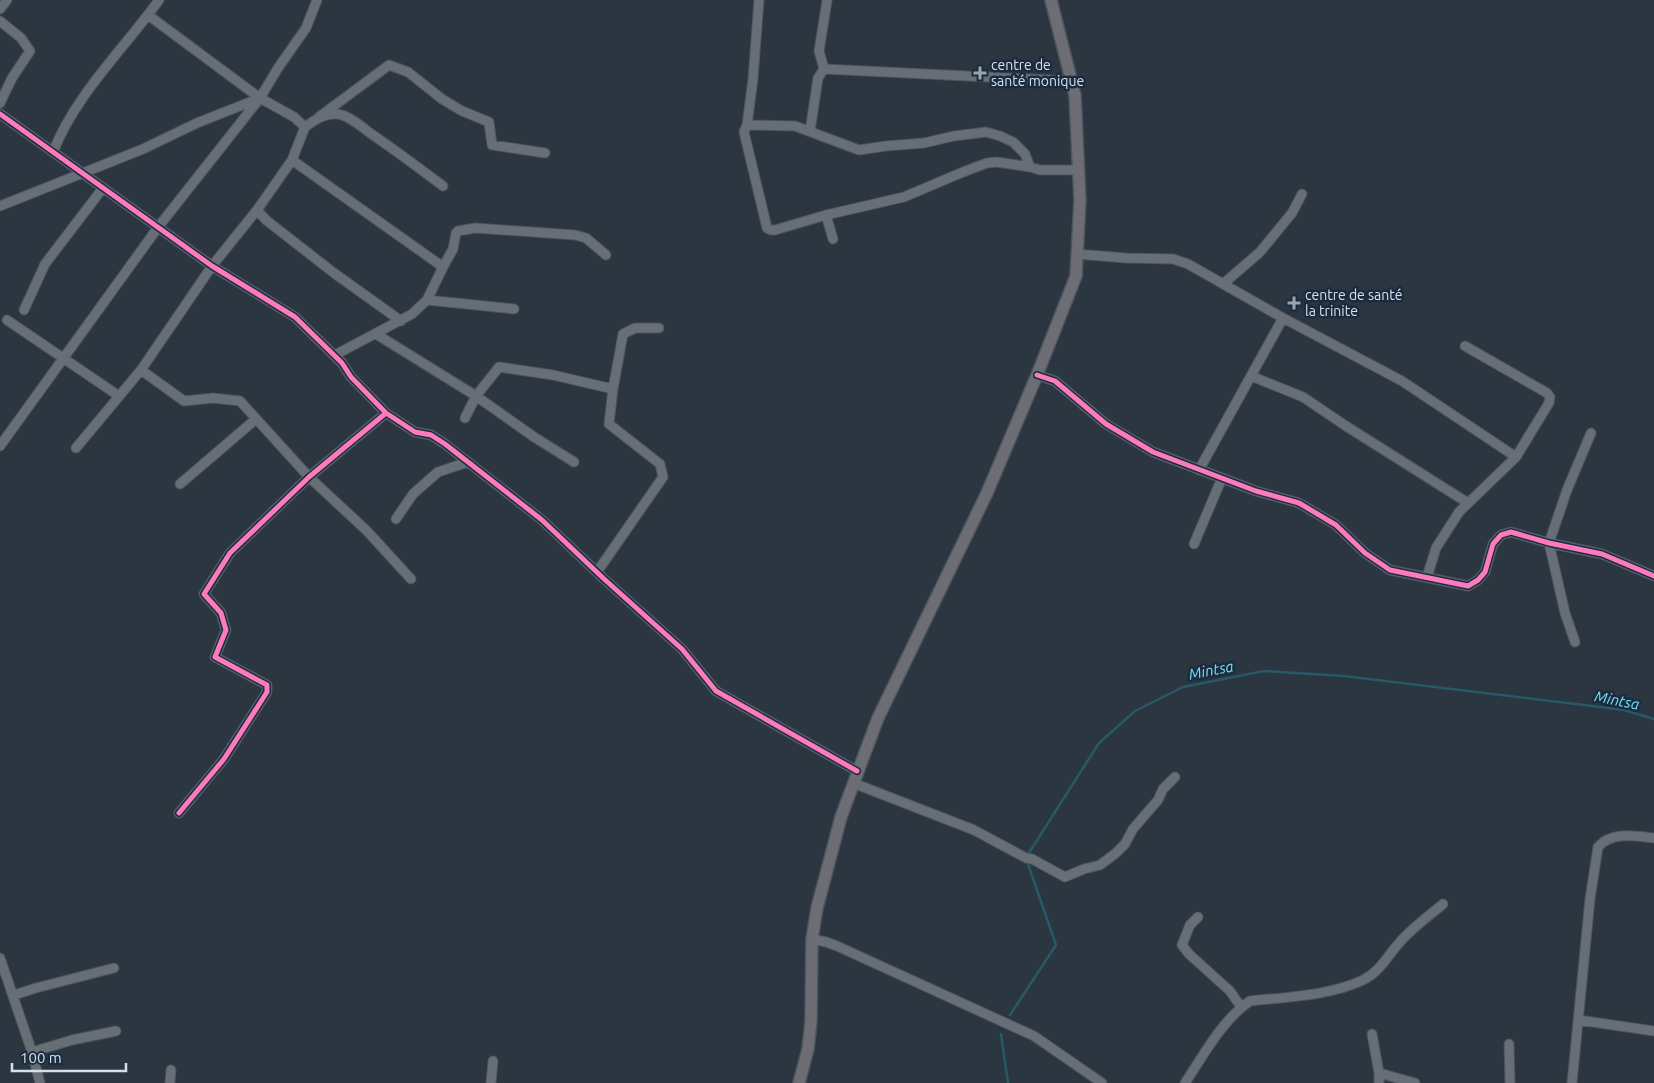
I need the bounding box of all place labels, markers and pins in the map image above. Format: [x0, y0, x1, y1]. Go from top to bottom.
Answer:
place label: centre de santé monique [991, 57, 1084, 89]
marker: centre de santé monique [973, 66, 987, 80]
place label: centre de santé la trinite [1305, 287, 1403, 319]
marker: centre de santé la trinite [1287, 296, 1301, 310]

